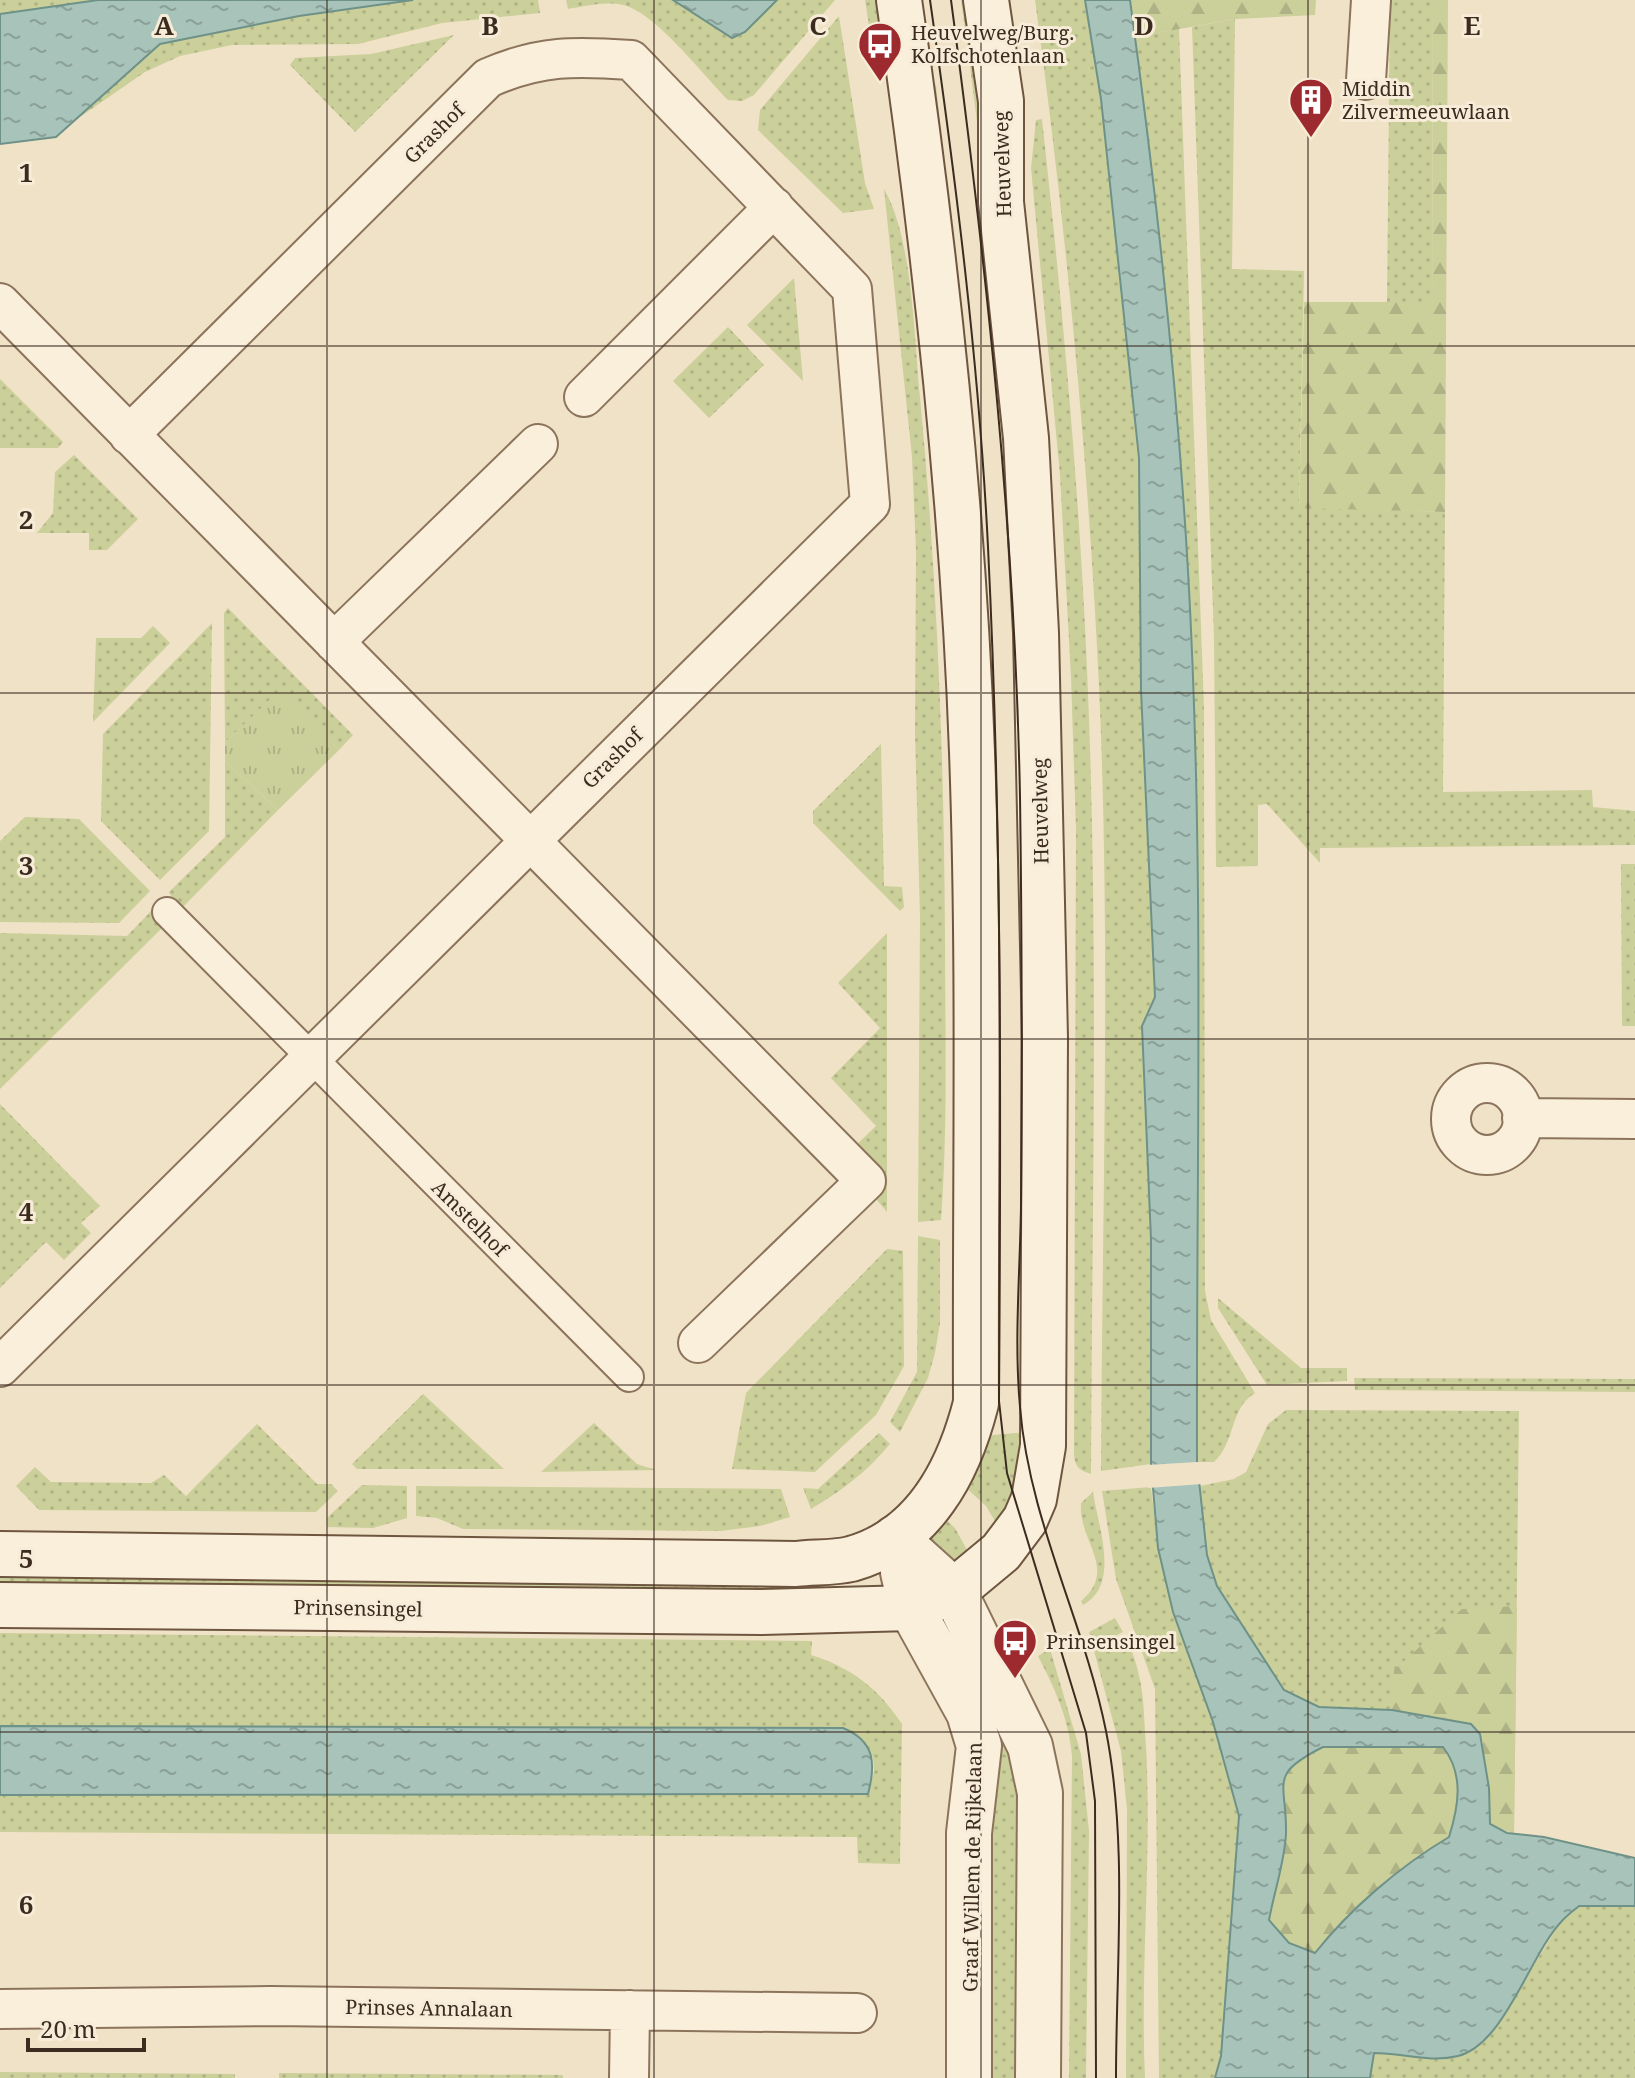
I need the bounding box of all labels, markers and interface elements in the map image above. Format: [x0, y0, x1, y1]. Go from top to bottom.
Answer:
text: A [154, 7, 174, 43]
text: B [481, 7, 499, 43]
text: C [809, 7, 827, 43]
text: D [1134, 7, 1154, 43]
text: E [1464, 7, 1481, 43]
place label: Heuvelweg/Burg. Kolfschotenlaan [911, 19, 1074, 69]
bus stop icon: Heuvelweg/Burg. Kolfschotenlaan [856, 20, 904, 83]
place label: Middin Zilvermeeuwlaan [1342, 75, 1510, 125]
building icon: Middin Zilvermeeuwlaan [1287, 76, 1335, 139]
street label: Grashof [398, 96, 471, 169]
street label: Heuvelweg [987, 110, 1017, 218]
text: 1 [19, 154, 33, 190]
text: 2 [19, 501, 33, 537]
street label: Grashof [576, 721, 649, 794]
street label: Heuvelweg [1026, 757, 1054, 864]
text: 3 [19, 847, 33, 883]
street label: Amstelhof [426, 1174, 515, 1263]
text: 4 [19, 1193, 34, 1229]
text: 5 [19, 1540, 33, 1576]
street label: Prinsensingel [293, 1593, 423, 1623]
bus stop icon: Prinsensingel [991, 1617, 1039, 1680]
place label: Prinsensingel [1046, 1628, 1175, 1655]
street label: Graaf Willem de Rijkelaan [956, 1742, 988, 1992]
text: 6 [19, 1886, 33, 1922]
street label: Prinses Annalaan [345, 1993, 513, 2023]
scale bar [28, 2002, 144, 2052]
text: 20 m [40, 2012, 96, 2045]

